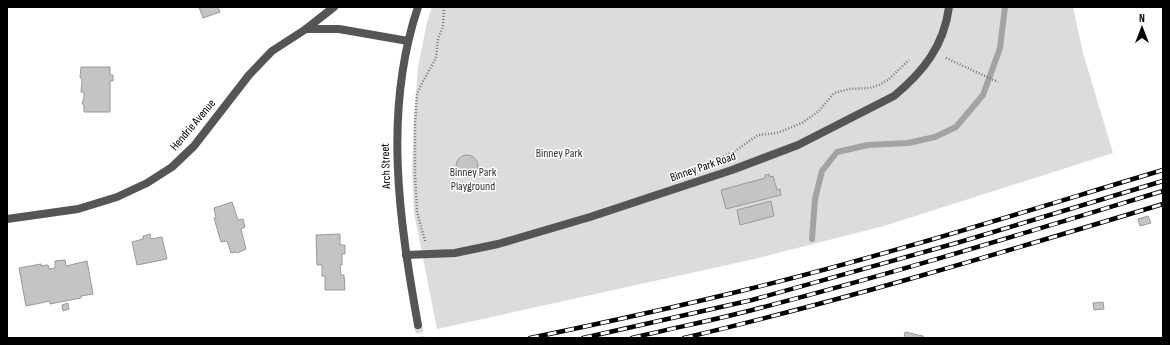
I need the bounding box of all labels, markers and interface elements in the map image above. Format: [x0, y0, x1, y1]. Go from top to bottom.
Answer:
north arrow [1122, 8, 1162, 48]
text: N [1139, 12, 1145, 25]
street label: Hendrie Avenue [167, 96, 219, 154]
street label: Arch Street [378, 143, 394, 190]
park label: Binney Park [536, 146, 583, 161]
street label: Binney Park Road [668, 149, 738, 185]
park label: Binney Park Playground [450, 165, 497, 194]

